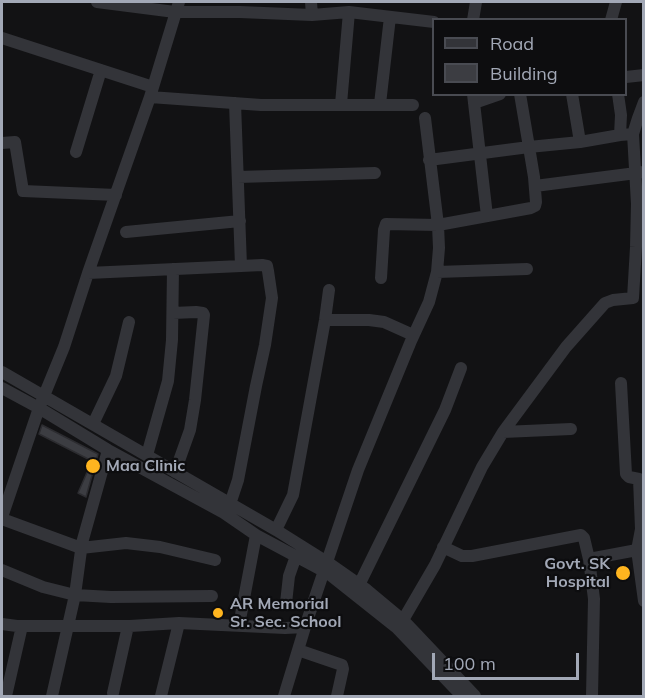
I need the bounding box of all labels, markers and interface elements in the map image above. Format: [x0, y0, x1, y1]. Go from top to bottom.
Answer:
legend [432, 18, 627, 96]
text: Road [490, 32, 534, 55]
text: Building [490, 62, 558, 85]
place label: Maa Clinic [106, 456, 185, 476]
marker: Maa Clinic [84, 457, 102, 475]
place label: Govt. SK Hospital [544, 554, 610, 592]
marker: Govt. SK Hospital [614, 564, 632, 582]
place label: AR Memorial Sr. Sec. School [230, 594, 341, 632]
marker: AR Memorial Sr. Sec. School [211, 606, 225, 620]
scale bar [435, 641, 582, 679]
text: 100 m [443, 652, 496, 675]

